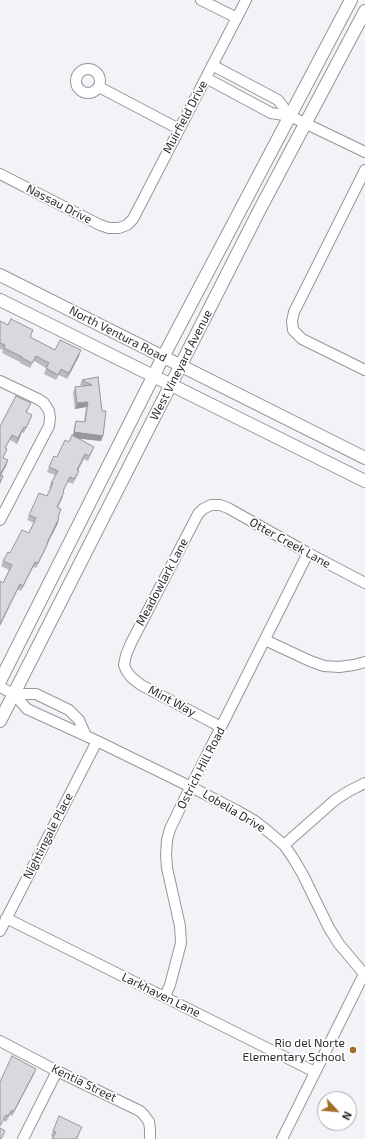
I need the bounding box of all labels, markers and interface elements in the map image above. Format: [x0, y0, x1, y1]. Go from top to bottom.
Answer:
street label: Muirfield Drive [160, 78, 210, 156]
street label: Nassau Drive [24, 181, 94, 227]
street label: North Ventura Road [67, 303, 169, 365]
street label: West Vineyard Avenue [147, 307, 215, 423]
street label: Otter Creek Lane [247, 515, 333, 571]
street label: Meadowlark Lane [133, 536, 191, 628]
street label: Mint Way [146, 682, 198, 720]
street label: Ostrich Hill Road [174, 724, 228, 812]
street label: Lobelia Drive [200, 787, 268, 835]
street label: Nightingale Place [20, 790, 76, 882]
street label: Larkhaven Lane [119, 970, 203, 1020]
place label: Rio del Norte Elementary School [243, 1036, 345, 1064]
marker: Rio del Norte Elementary School [348, 1045, 358, 1055]
street label: Kentia Street [49, 1061, 119, 1105]
north arrow [317, 1091, 357, 1131]
text: N [340, 1110, 355, 1122]

